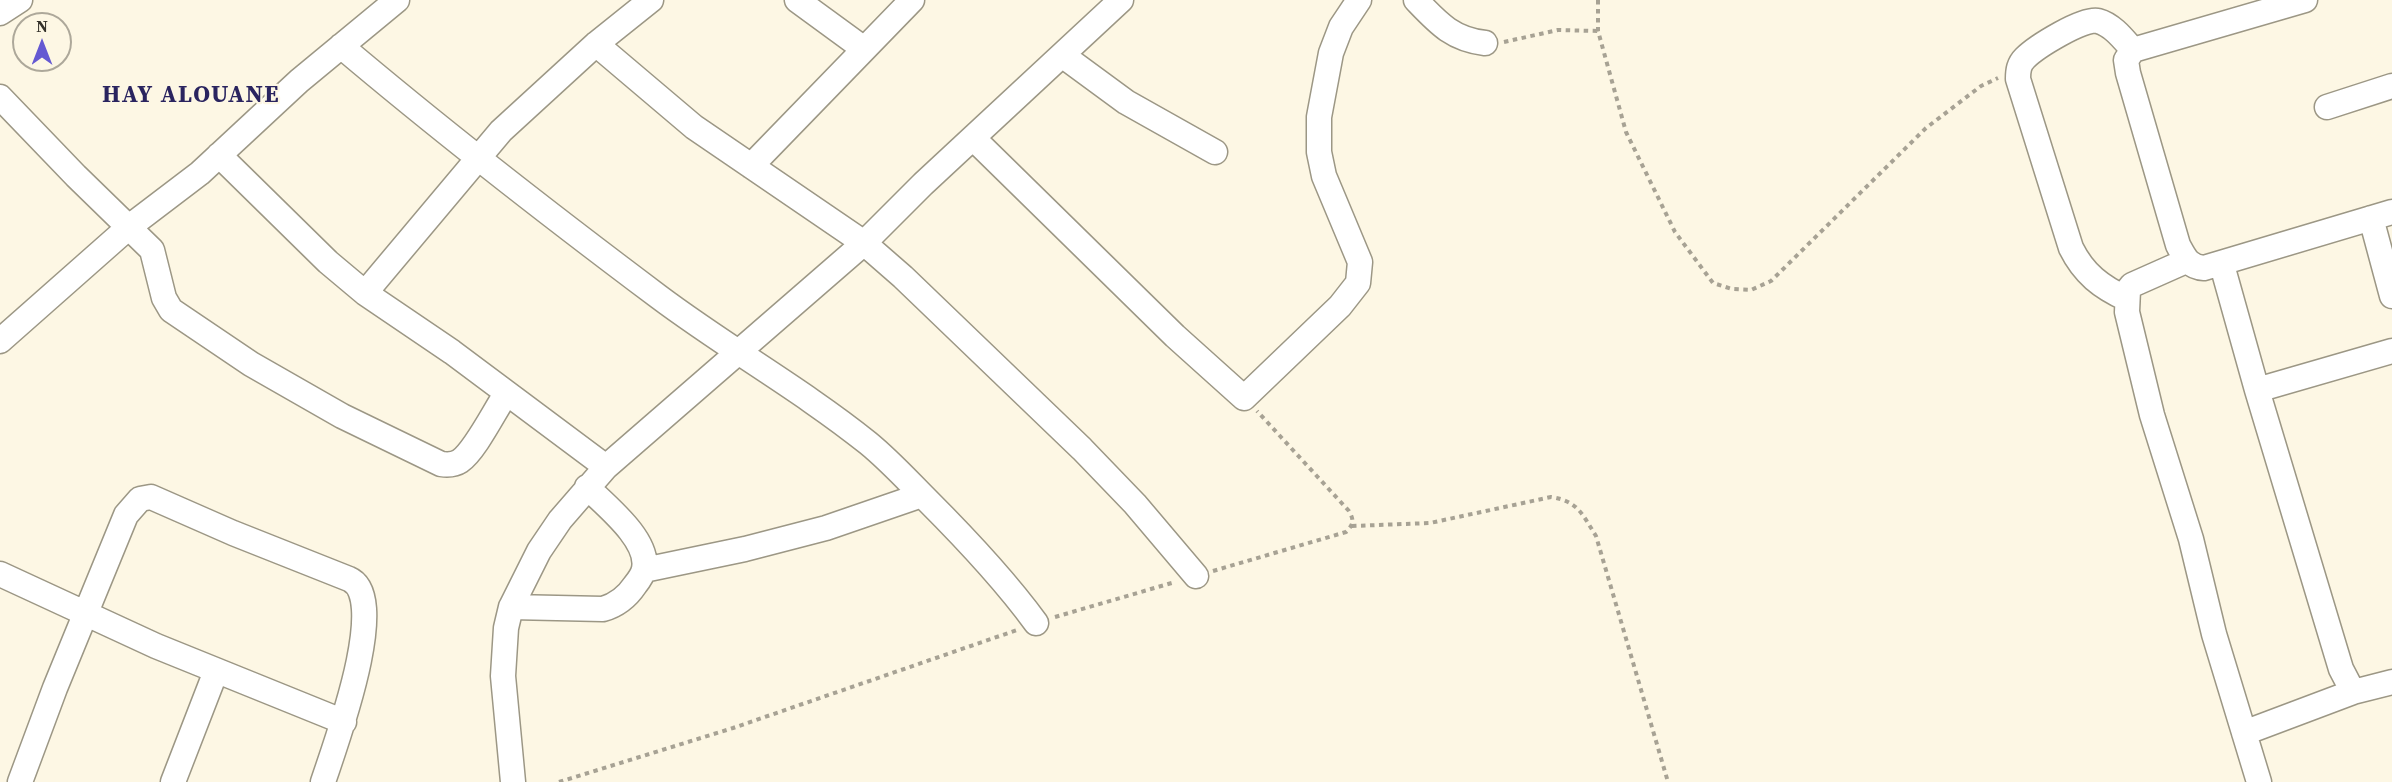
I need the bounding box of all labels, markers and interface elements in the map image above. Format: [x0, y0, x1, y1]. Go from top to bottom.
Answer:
north arrow [12, 12, 72, 72]
text: N [36, 15, 48, 37]
district label: HAY ALOUANE [102, 82, 280, 110]

